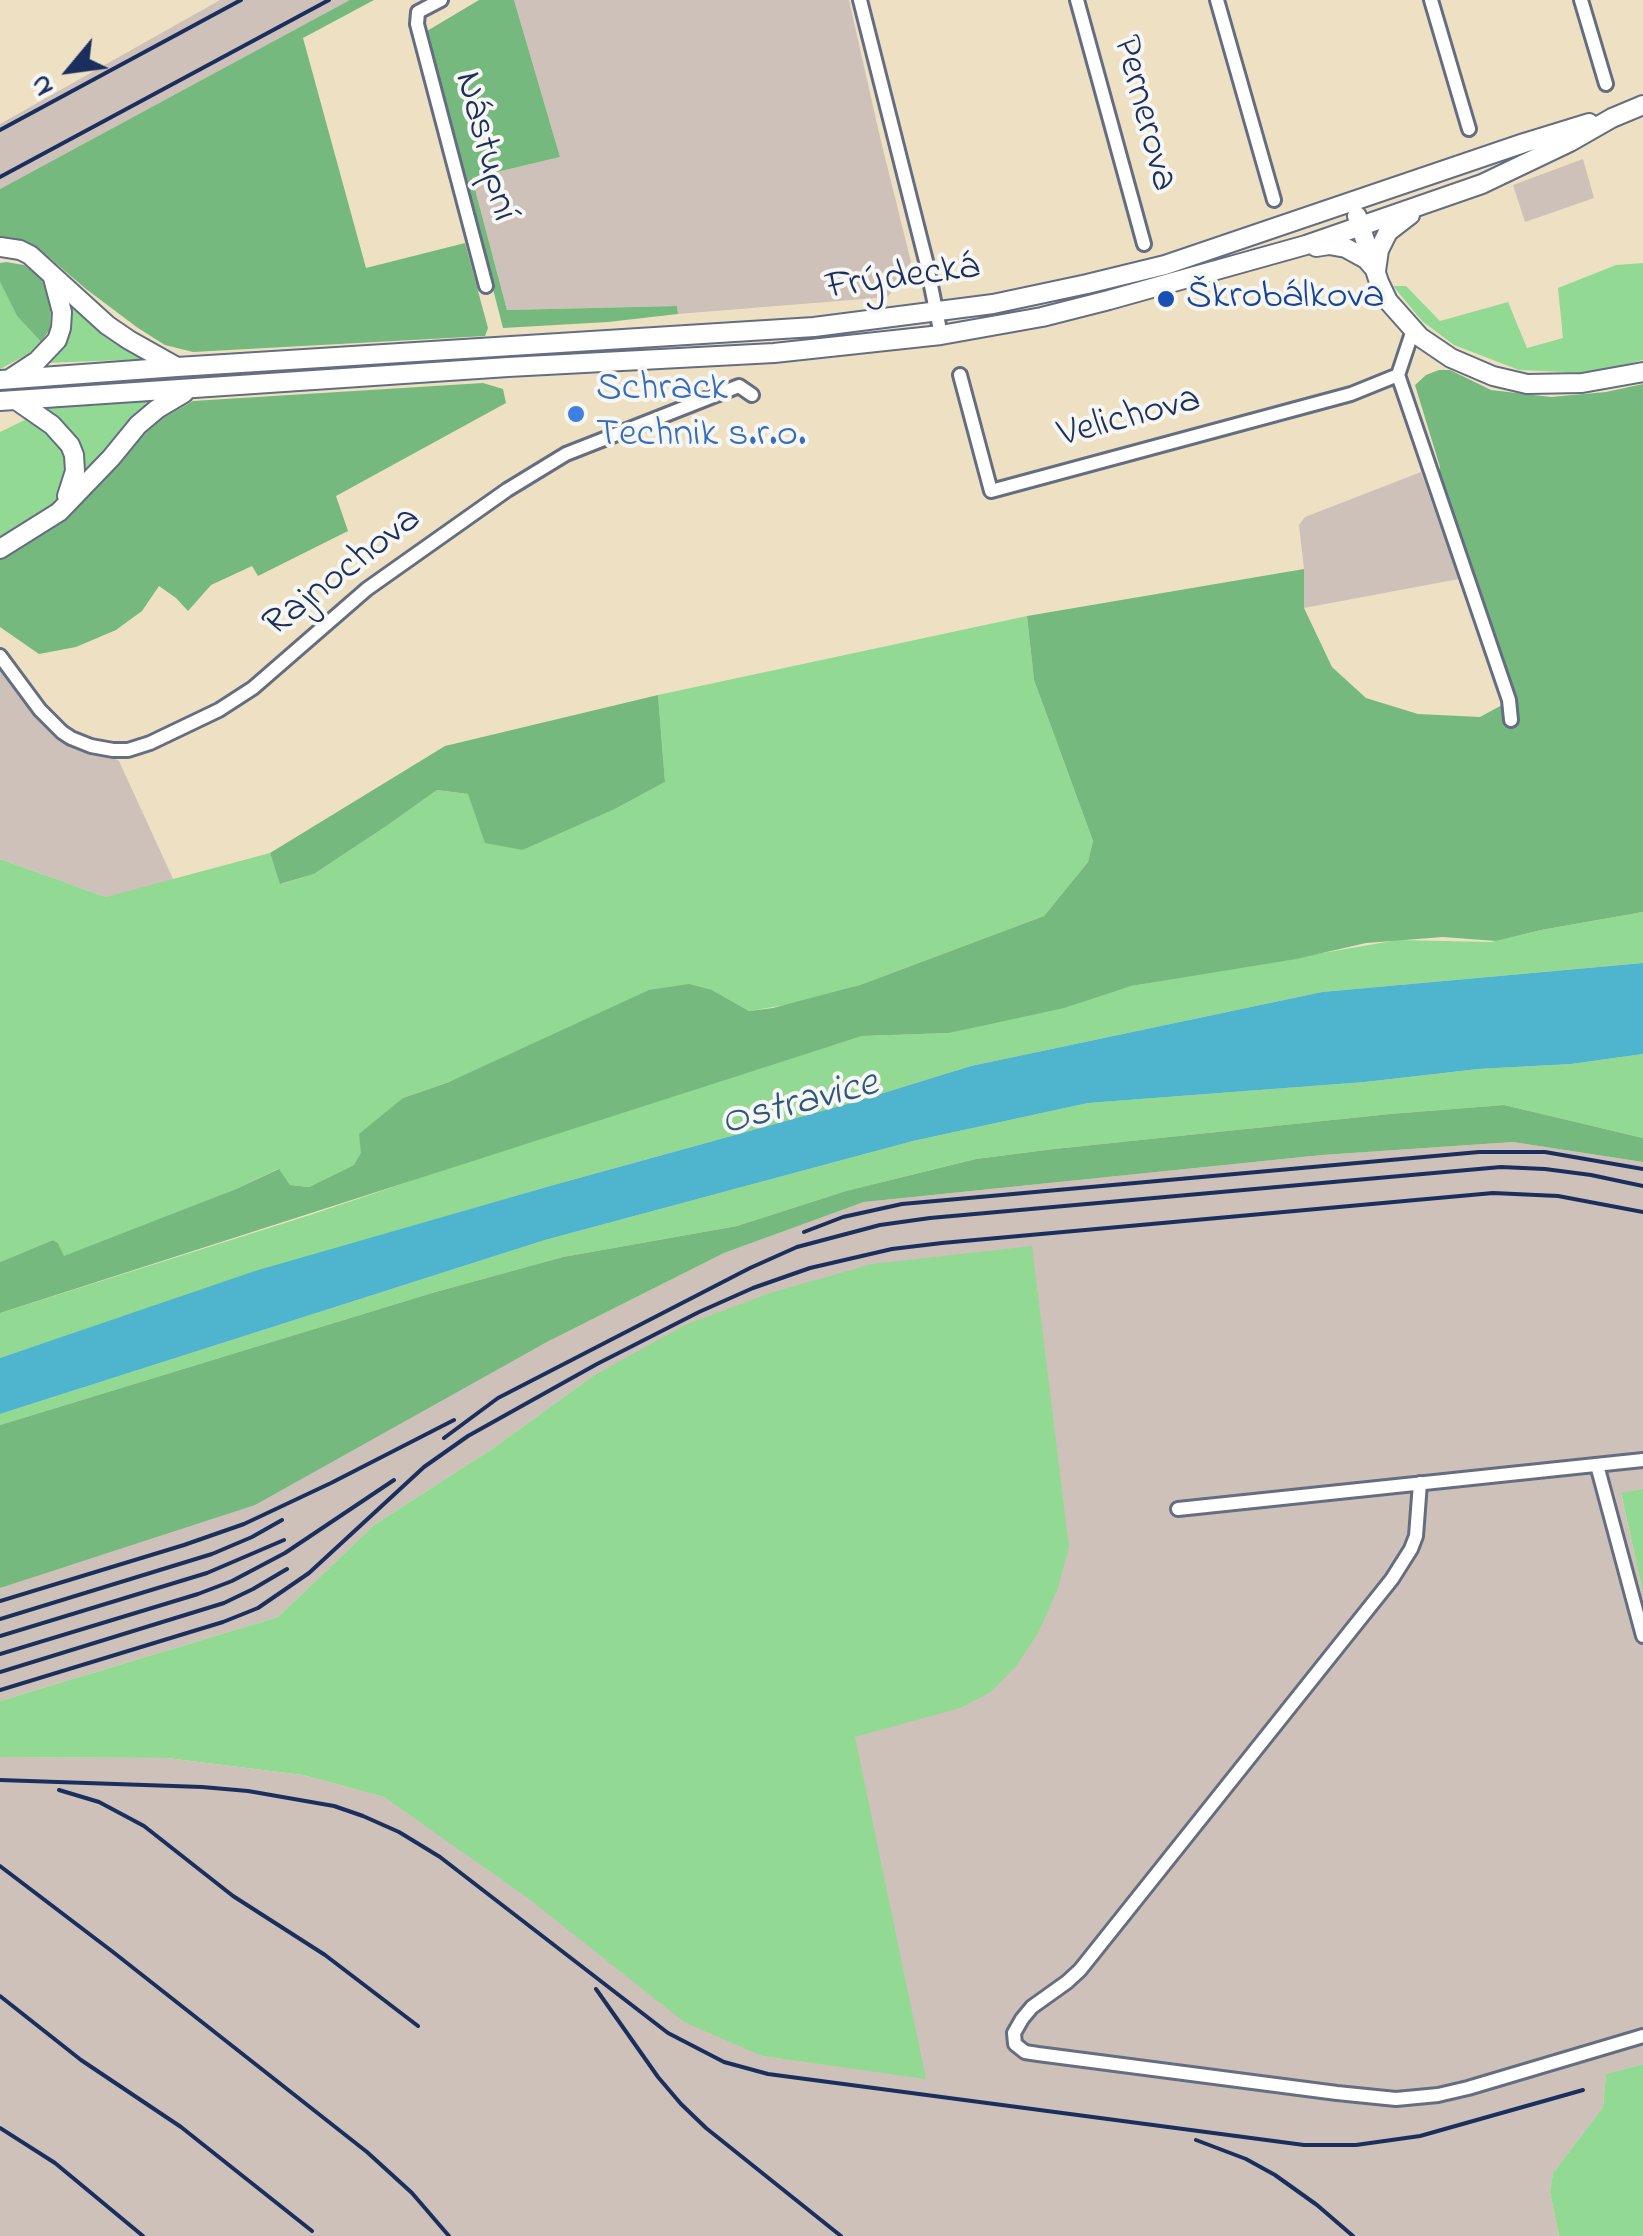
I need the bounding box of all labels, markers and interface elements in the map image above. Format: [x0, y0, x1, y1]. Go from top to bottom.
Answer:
north arrow [20, 20, 120, 120]
street label: Pernerova [1098, 31, 1186, 197]
text: N [21, 67, 66, 103]
street label: Nástupní [440, 67, 526, 227]
street label: Frýdecká [823, 245, 983, 315]
place label: Škrobálkova [1186, 275, 1385, 323]
marker: Škrobálkova [1155, 288, 1177, 310]
place label: Schrack Technik s.r.o. [596, 367, 806, 461]
street label: Velichova [1054, 378, 1206, 462]
marker: Schrack Technik s.r.o. [565, 403, 587, 425]
street label: Rajnochova [256, 498, 432, 650]
water label: Ostravice [716, 1061, 884, 1151]

